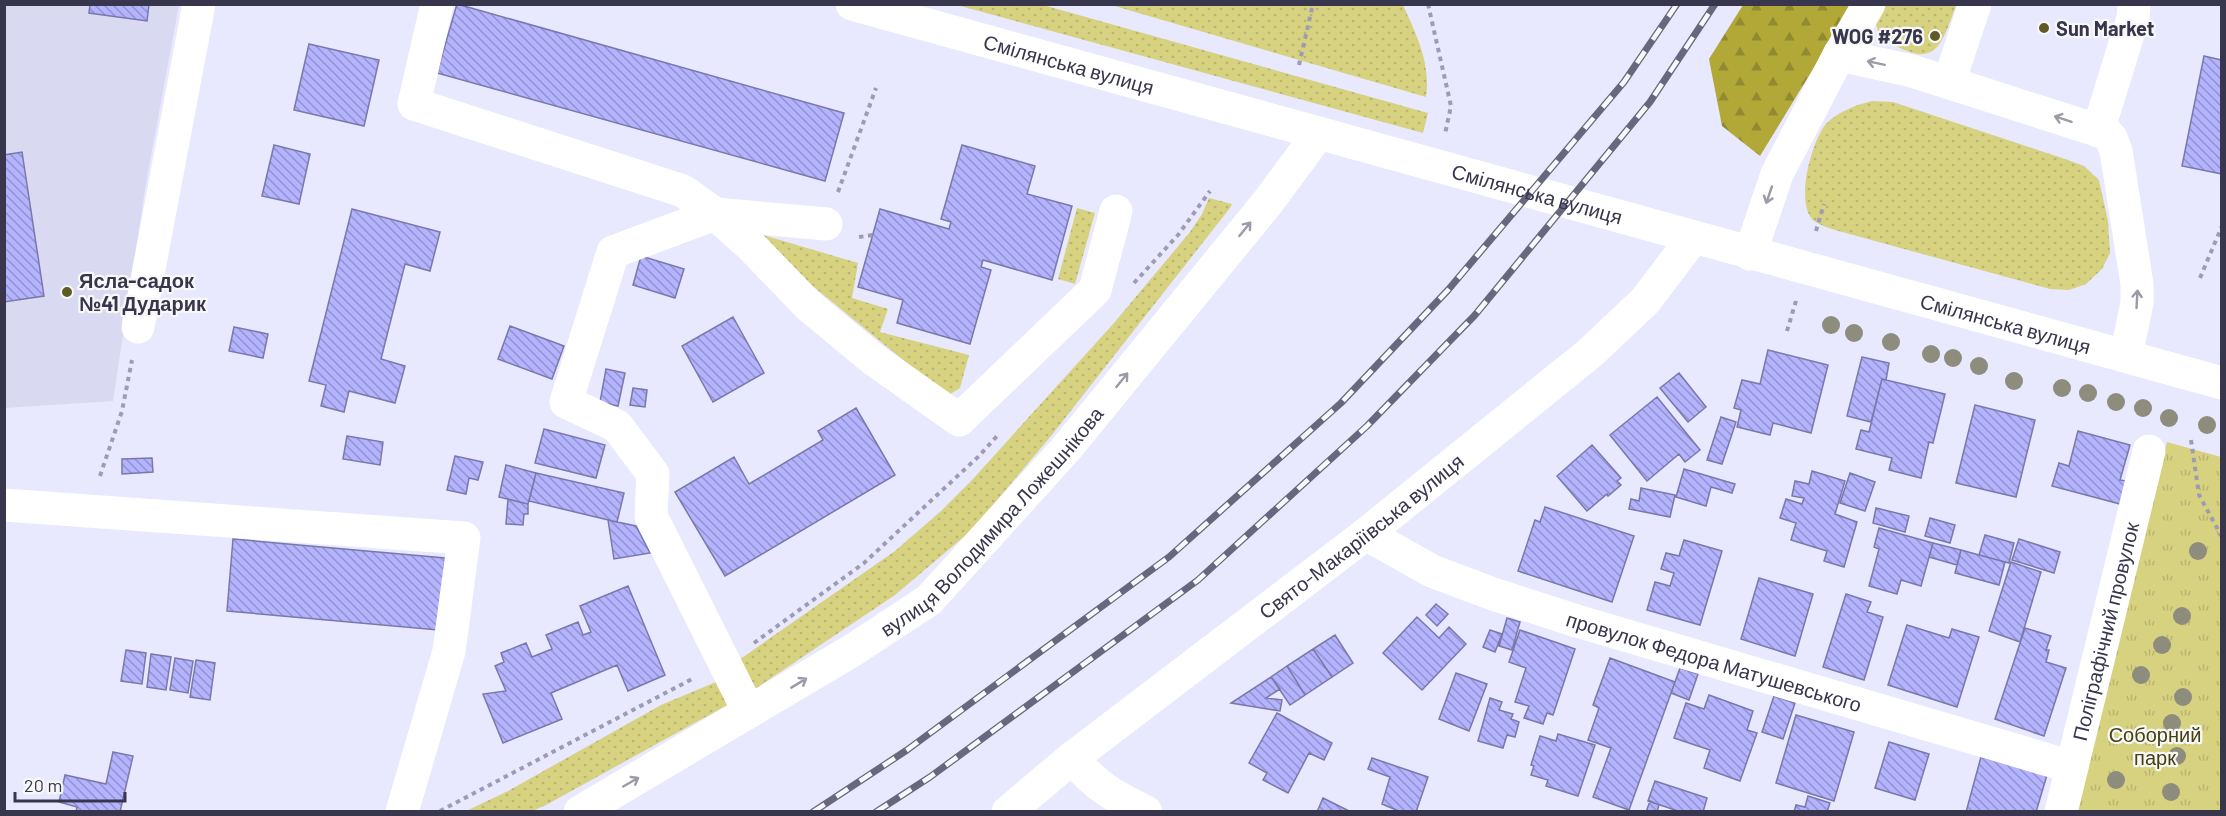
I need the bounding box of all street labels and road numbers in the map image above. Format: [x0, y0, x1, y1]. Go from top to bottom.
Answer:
street label: Смілянська вулиця [981, 29, 1157, 99]
street label: Смілянська вулиця [1449, 159, 1625, 229]
street label: Смілянська вулиця [1918, 288, 2094, 358]
street label: вулиця Володимира Ложешнікова [876, 401, 1108, 641]
street label: Свято-Макаріївська вулиця [1254, 448, 1468, 624]
street label: Поліграфічний провулок [2067, 519, 2143, 743]
street label: провулок Федора Матушевського [1563, 606, 1865, 716]

